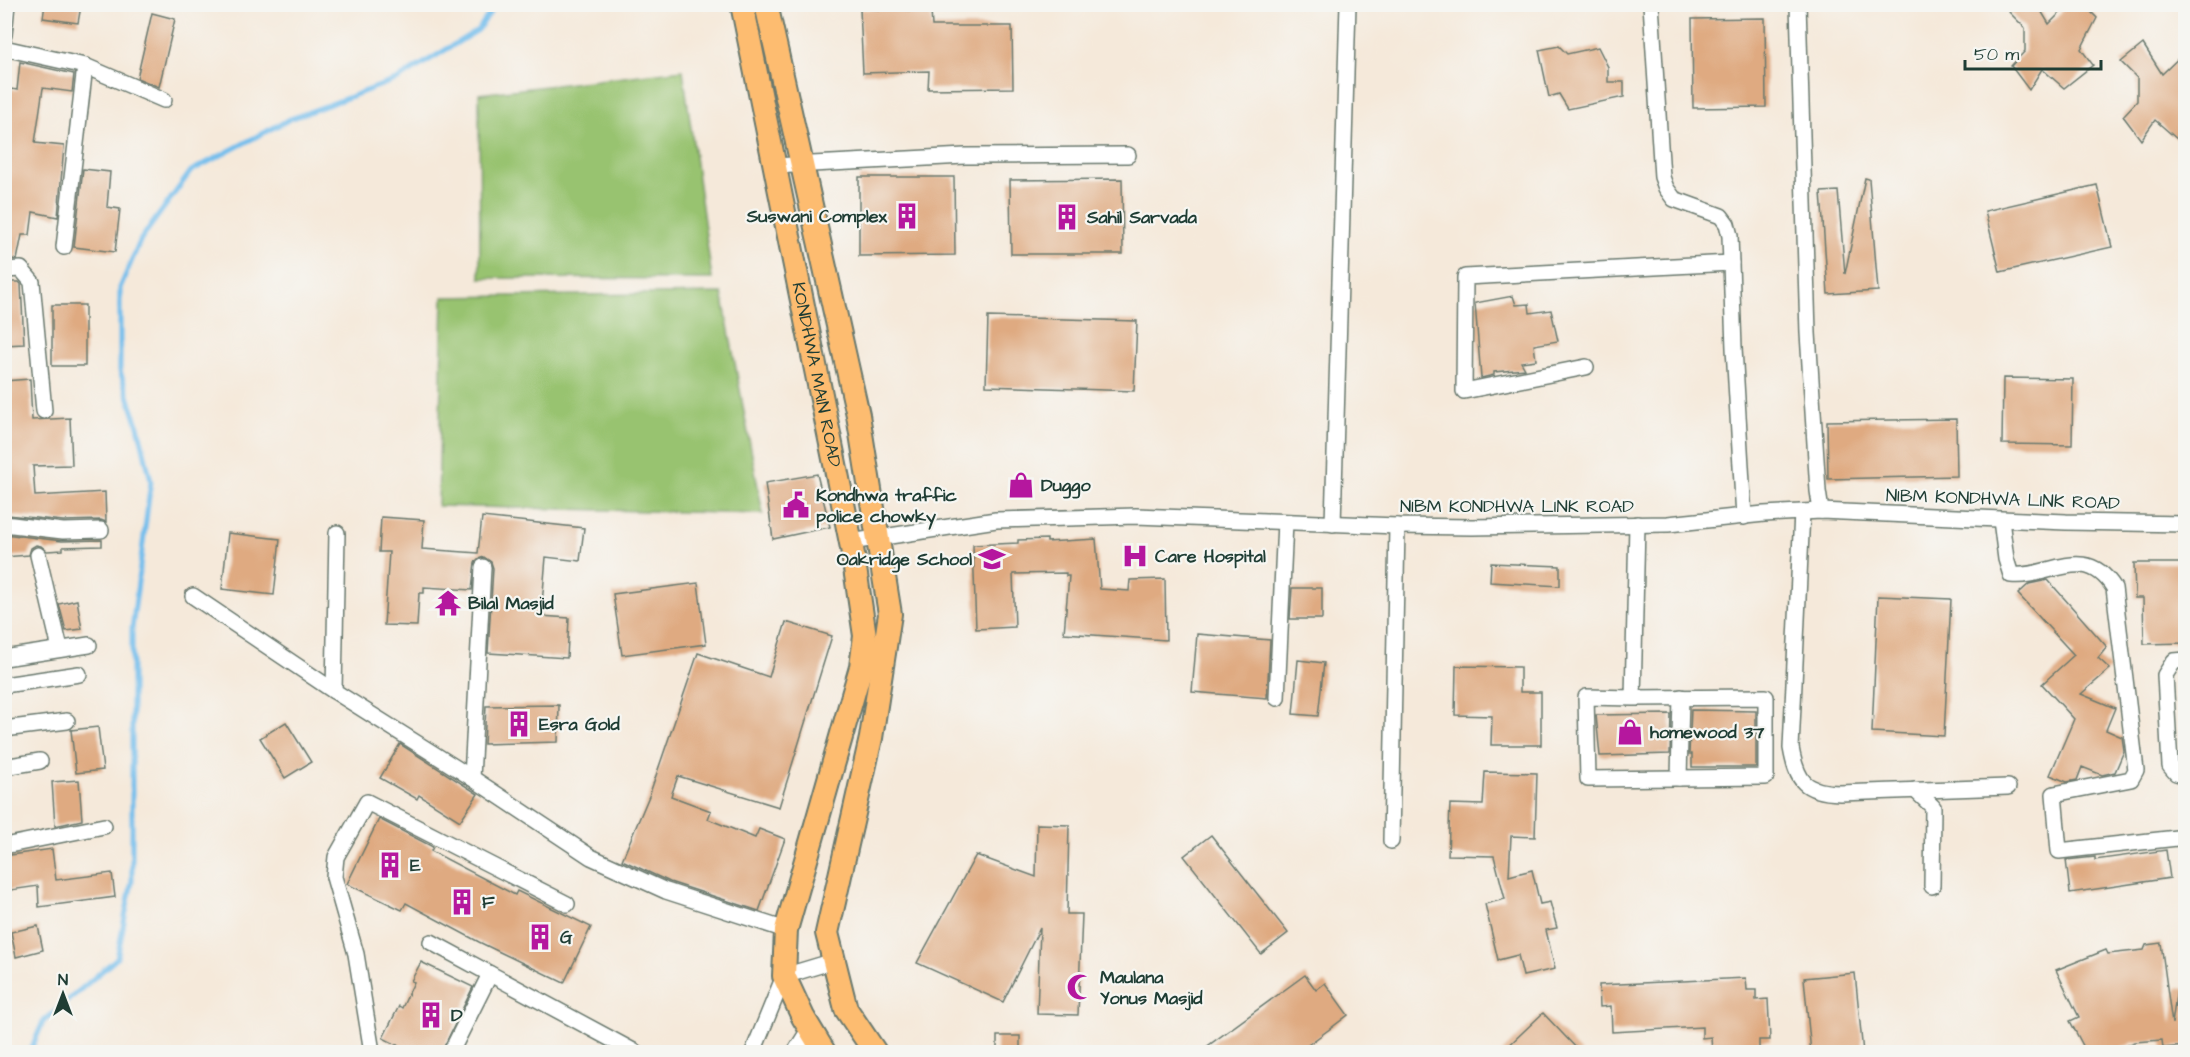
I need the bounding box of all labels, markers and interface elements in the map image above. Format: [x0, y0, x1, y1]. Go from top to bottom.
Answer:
scale bar [1965, 33, 2102, 71]
text: 50 m [1974, 42, 2019, 67]
building icon: Suswani Complex [892, 201, 922, 231]
building icon: Sahil Sarvada [1052, 202, 1082, 232]
place label: Suswani Complex [746, 204, 888, 229]
place label: Sahil Sarvada [1086, 205, 1198, 230]
street label: KONDHWA MAIN ROAD [786, 280, 847, 470]
shop icon: Duggo [1006, 470, 1036, 500]
place label: Duggo [1041, 473, 1091, 499]
place label: Kondhwa traffic police chowky [816, 483, 958, 530]
street label: NIBM KONDHWA LINK ROAD [1886, 483, 2121, 516]
public building icon: Kondhwa traffic police chowky [781, 490, 811, 520]
street label: NIBM KONDHWA LINK ROAD [1400, 494, 1634, 519]
hospital icon: Care Hospital [1120, 541, 1150, 571]
school or university icon: Oakridge School [977, 544, 1007, 574]
place label: Care Hospital [1155, 544, 1266, 569]
place label: Oakridge School [837, 547, 972, 573]
temple icon: Bilal Masjid [433, 588, 463, 618]
place label: Bilal Masjid [468, 591, 555, 616]
building icon: Esra Gold [504, 709, 534, 739]
place label: Esra Gold [539, 712, 620, 737]
shop icon: homewood 37 [1615, 717, 1645, 747]
place label: homewood 37 [1650, 720, 1765, 745]
building icon: E [375, 850, 405, 880]
place label: E [410, 853, 421, 878]
building icon: F [447, 887, 477, 917]
place label: F [482, 890, 495, 915]
building icon: G [525, 922, 555, 952]
place label: G [560, 925, 573, 950]
north arrow [33, 964, 93, 1024]
place label: Maulana Yonus Masjid [1100, 965, 1203, 1011]
text: N [58, 969, 68, 991]
mosque icon: Maulana Yonus Masjid [1065, 972, 1095, 1002]
building icon: D [416, 1000, 446, 1030]
place label: D [451, 1003, 463, 1028]

